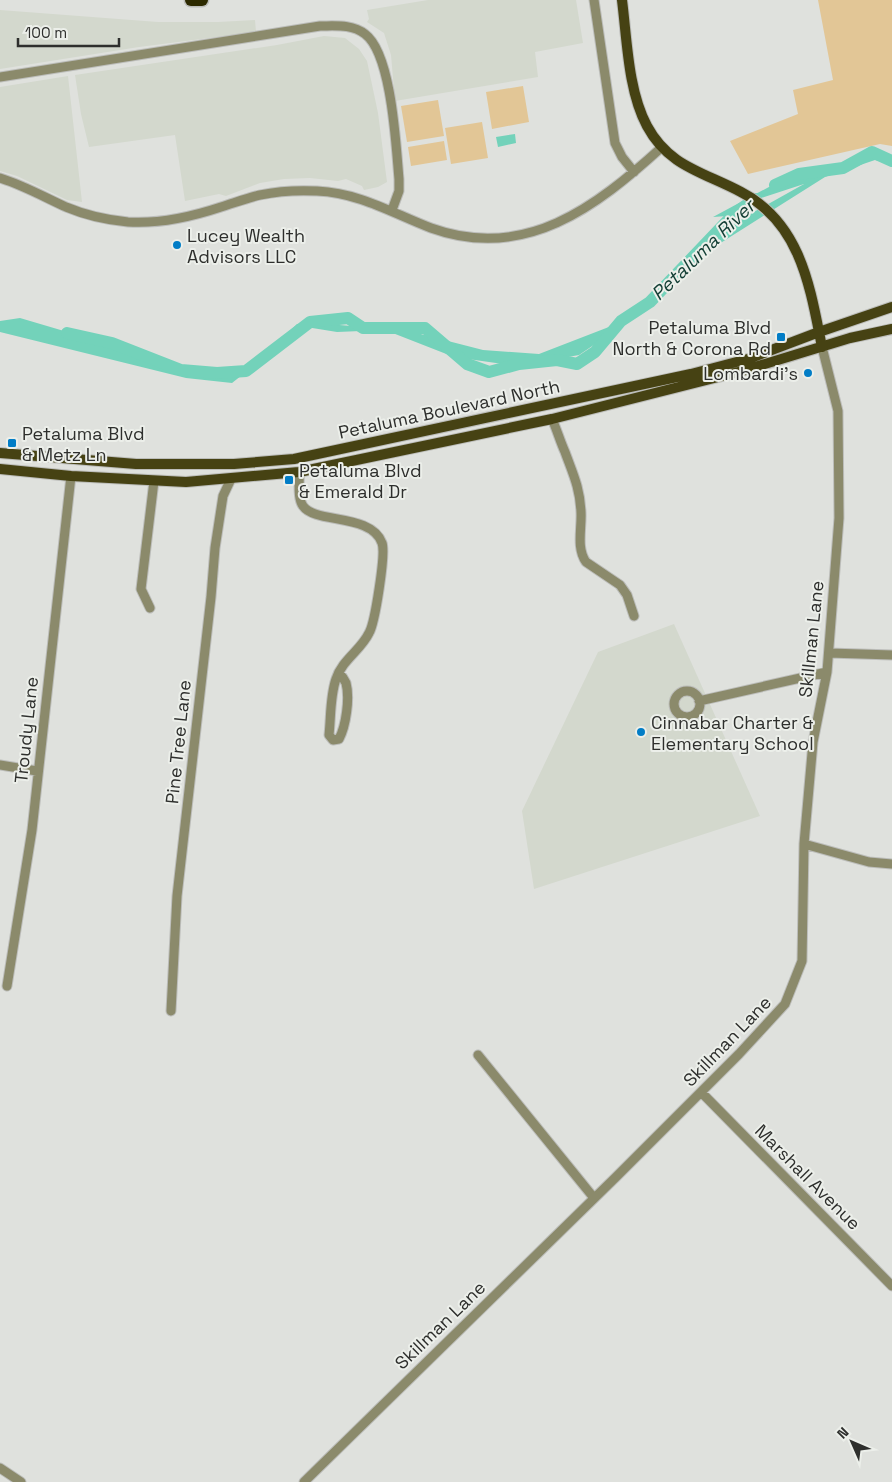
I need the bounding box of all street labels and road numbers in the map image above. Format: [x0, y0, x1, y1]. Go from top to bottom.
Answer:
street label: Petaluma Boulevard North [336, 374, 562, 444]
street label: Skillman Lane [793, 579, 829, 699]
street label: Troudy Lane [9, 676, 43, 784]
street label: Pine Tree Lane [160, 679, 196, 805]
street label: Skillman Lane [678, 991, 776, 1091]
street label: Marshall Avenue [750, 1119, 866, 1235]
street label: Skillman Lane [390, 1276, 490, 1374]

